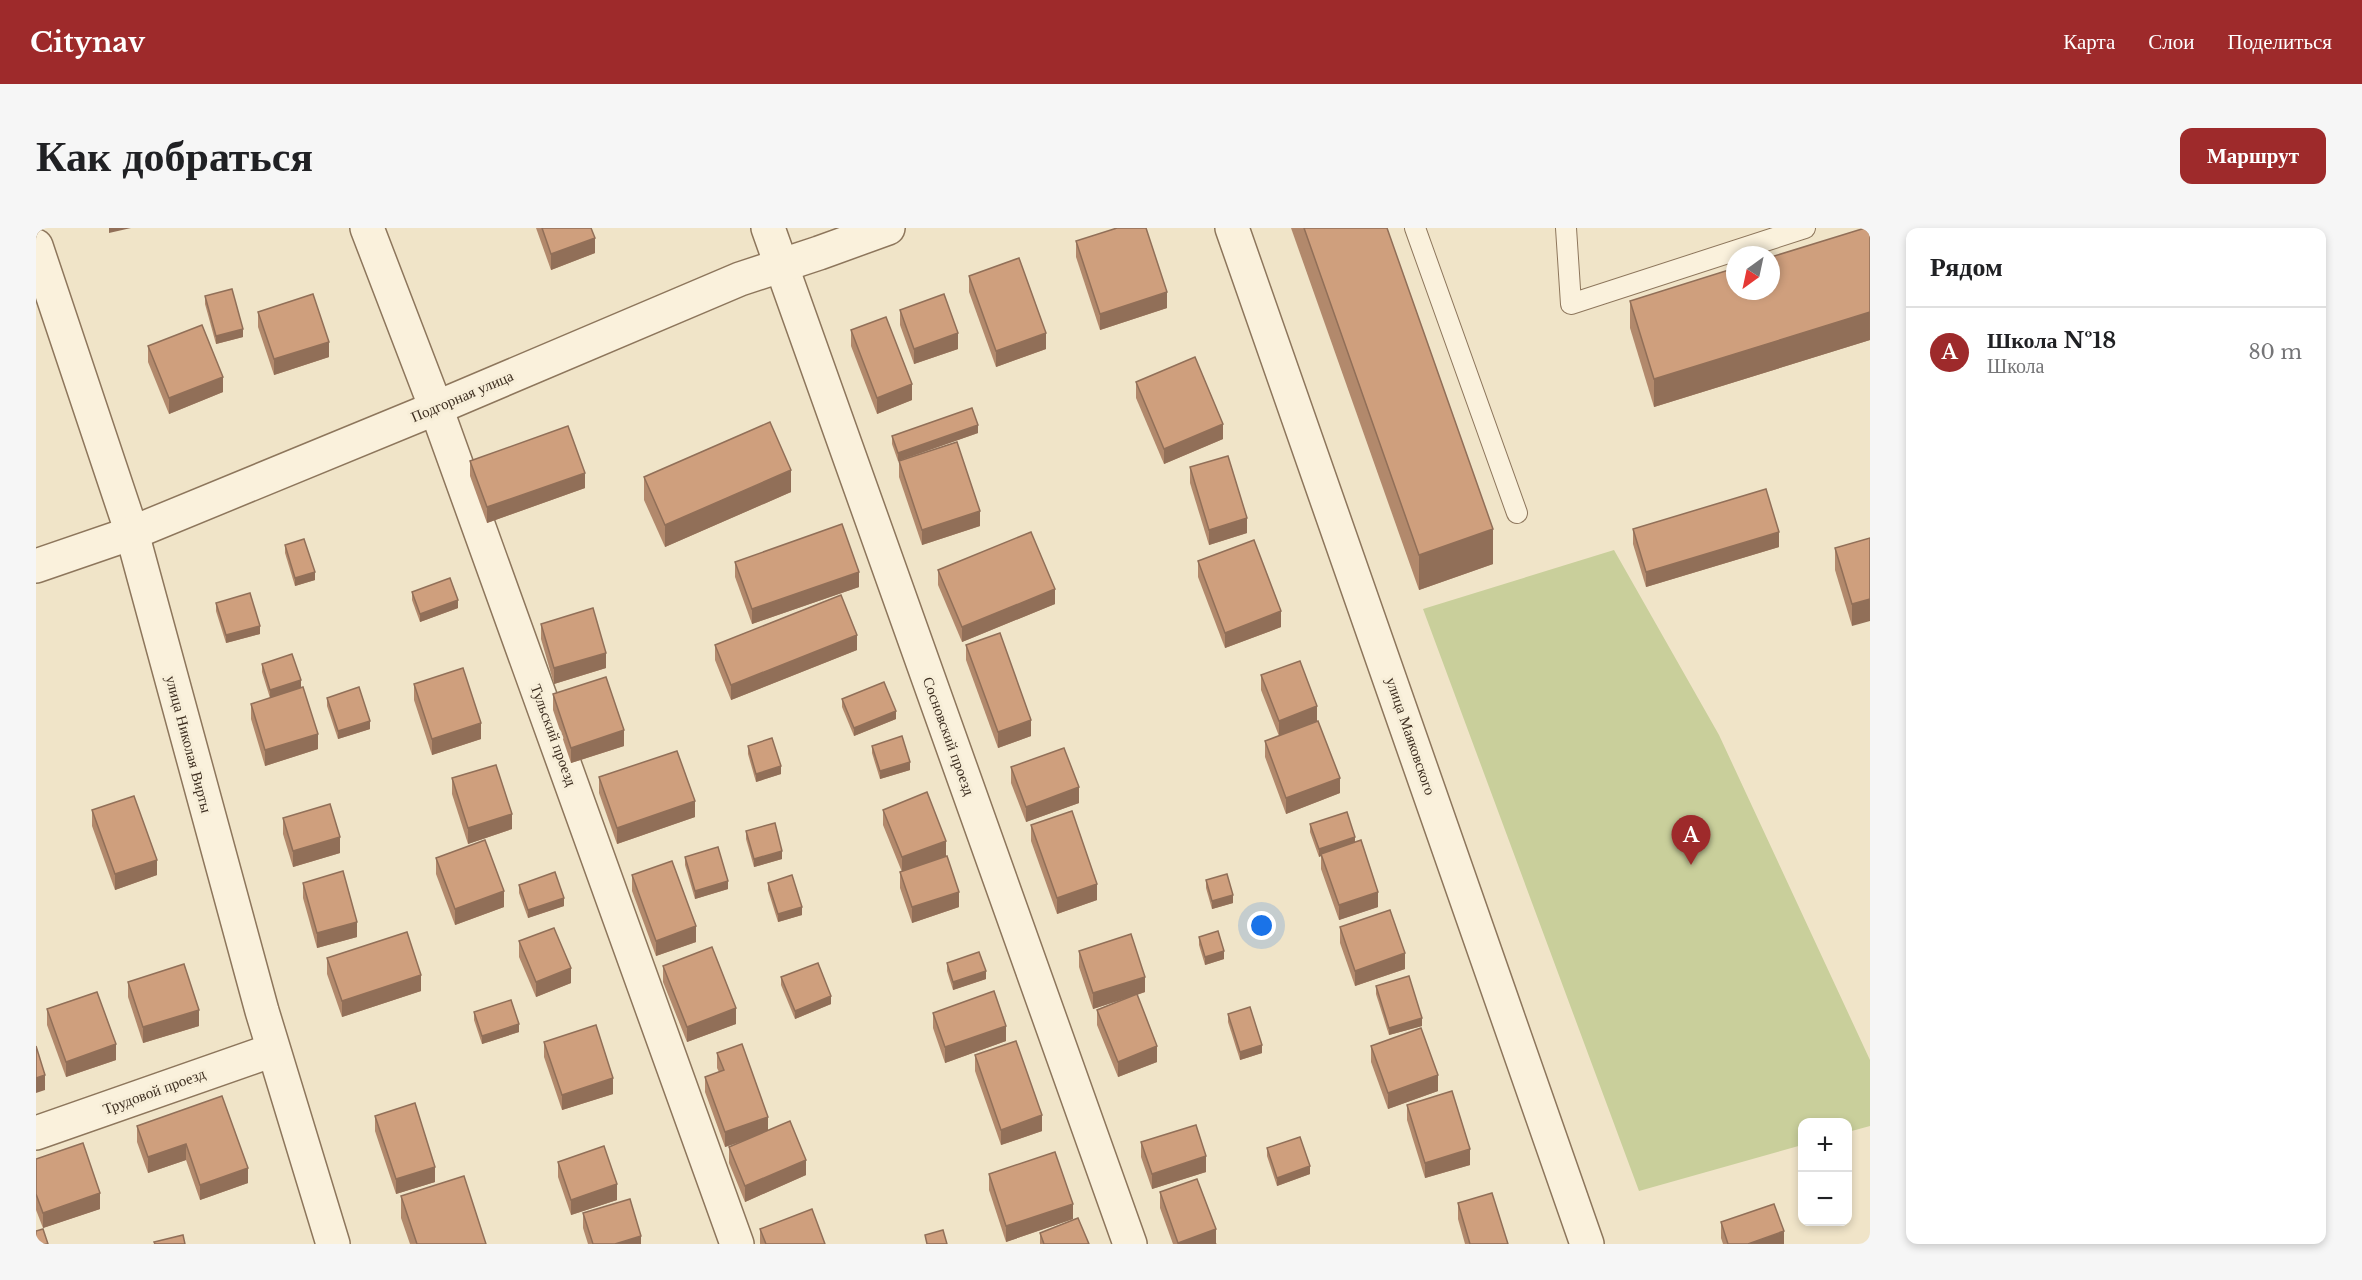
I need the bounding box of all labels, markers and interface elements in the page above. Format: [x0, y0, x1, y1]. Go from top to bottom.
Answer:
text: Citynav [30, 25, 145, 60]
text: Карта [2063, 29, 2115, 55]
text: Слои [2148, 29, 2194, 55]
text: Поделиться [2227, 29, 2332, 55]
button: Маршрут [2180, 128, 2326, 184]
text: Как добраться [36, 130, 313, 182]
north arrow [1726, 246, 1780, 300]
text: Рядом [1930, 251, 2003, 283]
text: Школа №18 [1987, 327, 2116, 354]
text: A [1941, 340, 1958, 364]
text: 80 m [2248, 340, 2302, 364]
text: Школа [1987, 354, 2044, 378]
street label: Подгорная улица [408, 366, 516, 426]
street label: улица Николая Вирты [162, 673, 216, 815]
street label: Сосновский проезд [919, 674, 979, 798]
street label: улица Маяковского [1382, 675, 1440, 797]
street label: Тульский проезд [527, 681, 581, 789]
pin: A [1672, 816, 1710, 865]
your location [1247, 911, 1276, 940]
street label: Трудовой проезд [100, 1064, 208, 1118]
map controls [1798, 1118, 1852, 1226]
button: + [1798, 1118, 1852, 1172]
button: − [1798, 1172, 1852, 1226]

